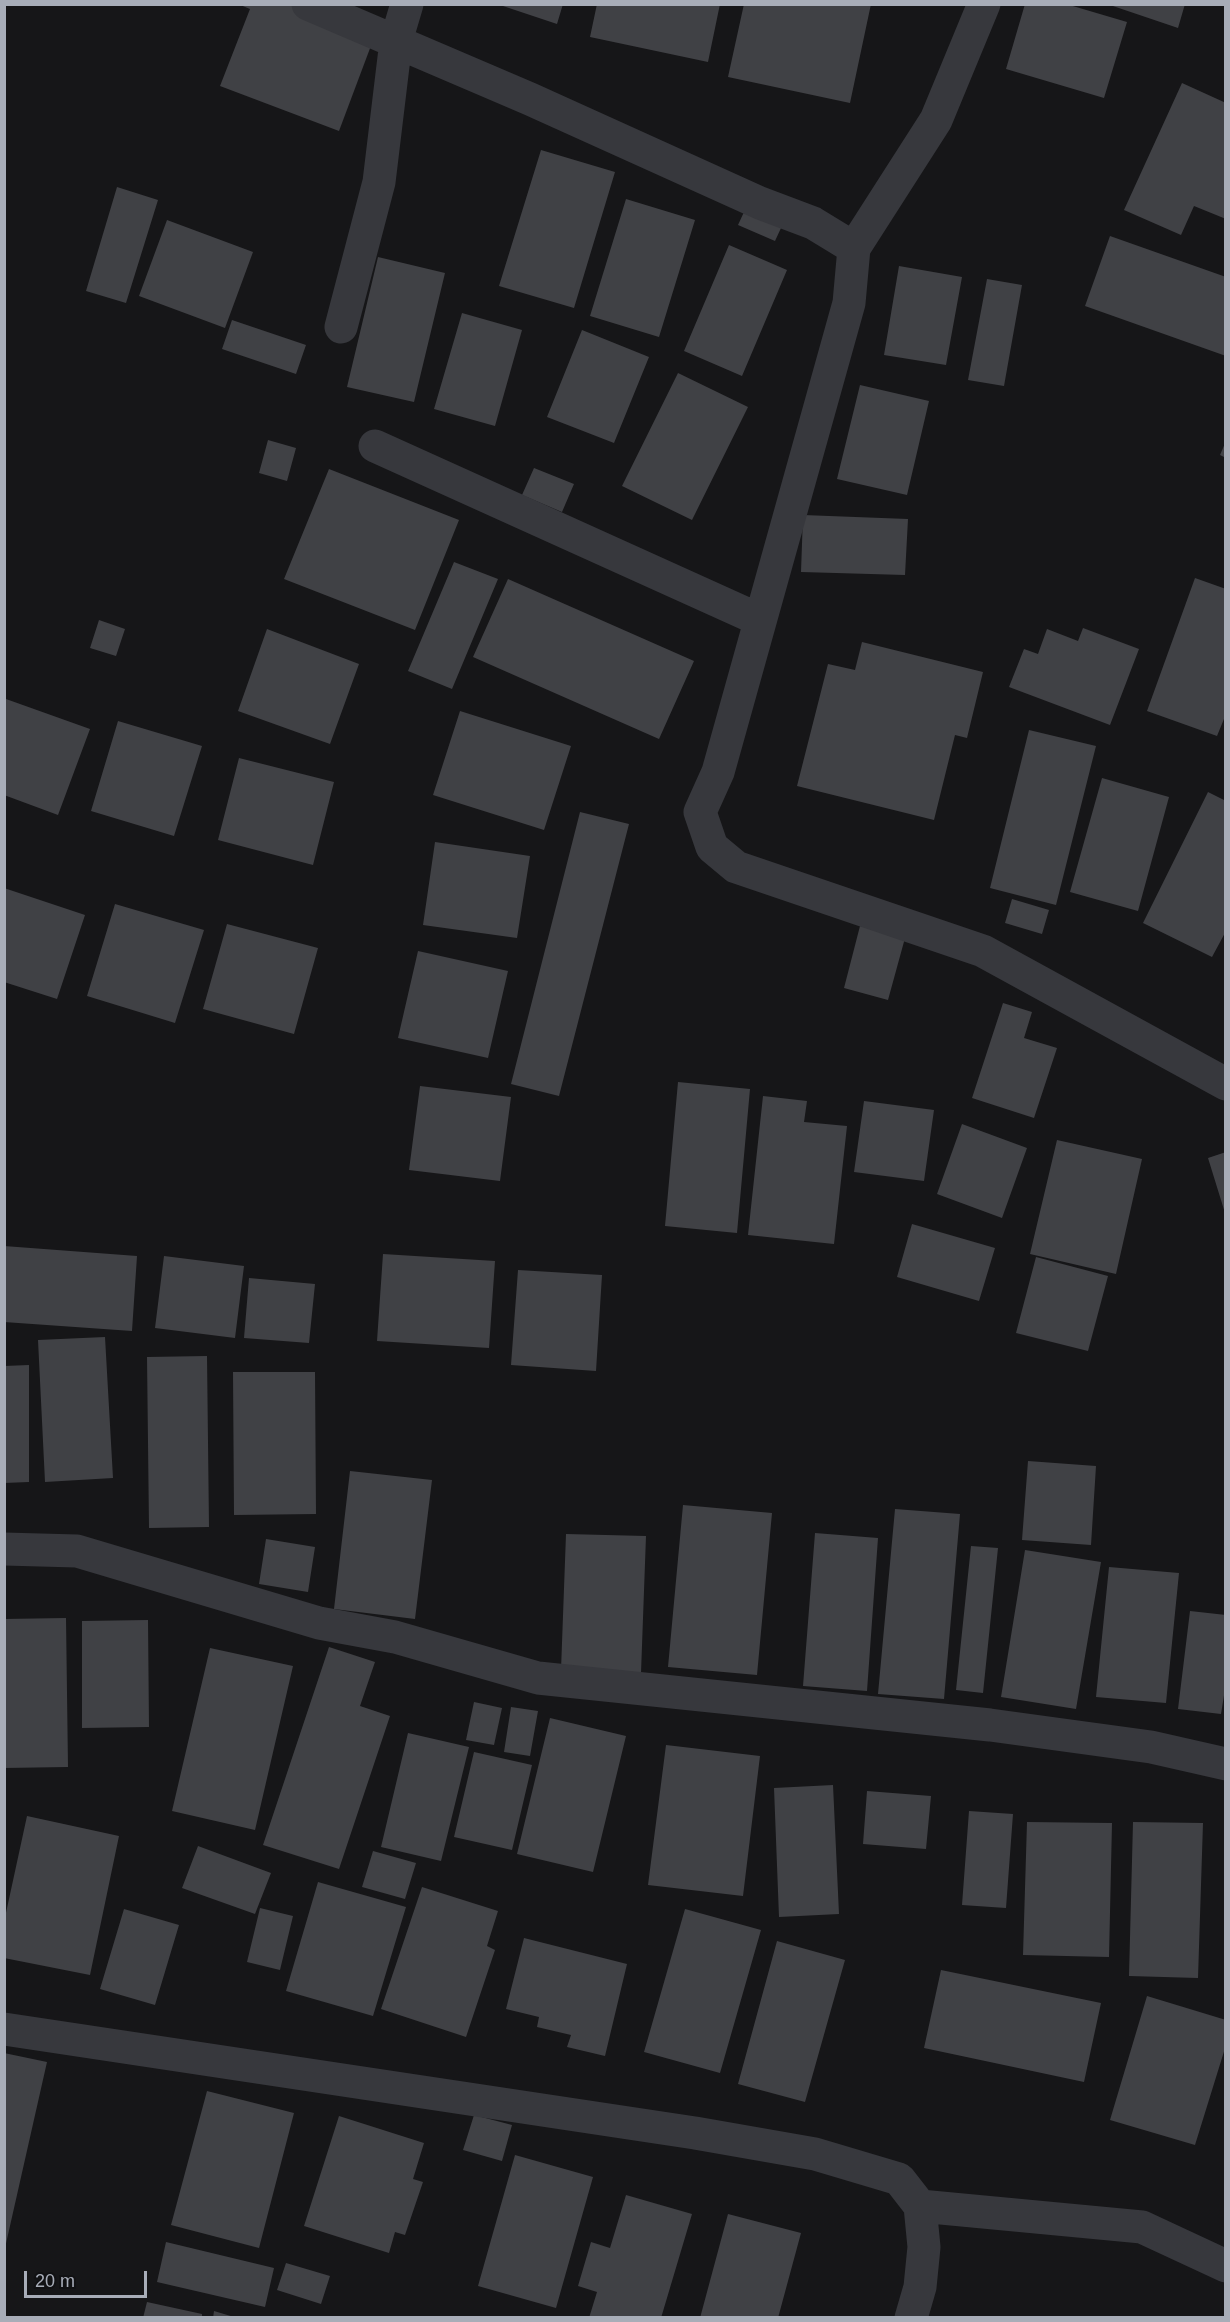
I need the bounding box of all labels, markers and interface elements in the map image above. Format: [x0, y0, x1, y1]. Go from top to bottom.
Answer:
scale bar [27, 2259, 150, 2297]
text: 20 m [35, 2271, 75, 2291]

